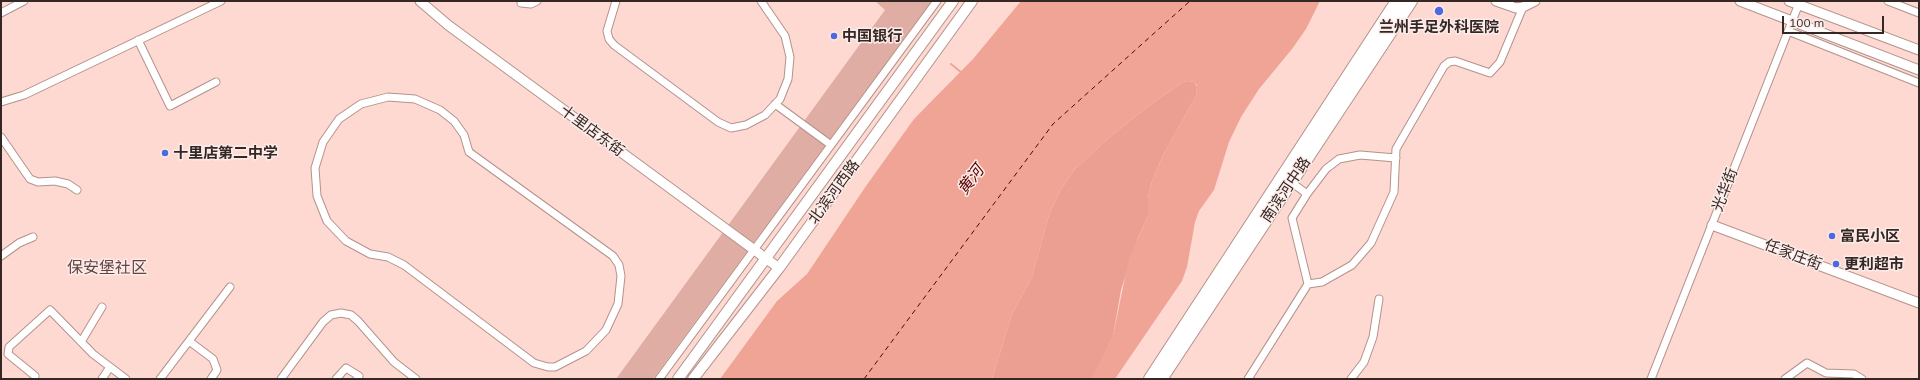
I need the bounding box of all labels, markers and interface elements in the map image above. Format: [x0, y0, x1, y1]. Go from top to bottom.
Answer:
marker: 兰州手足外科医院 [1433, 5, 1445, 17]
scale bar [1784, 8, 1886, 34]
text: 100 m [1789, 15, 1824, 30]
place label: 兰州手足外科医院 [1379, 18, 1499, 36]
place label: 中国银行 [842, 27, 902, 45]
marker: 中国银行 [829, 31, 839, 41]
street label: 十里店东街 [556, 102, 628, 160]
place label: 十里店第二中学 [173, 144, 278, 162]
marker: 十里店第二中学 [160, 148, 170, 158]
street label: 南滨河中路 [1258, 154, 1314, 226]
street label: 北滨河西路 [805, 156, 863, 228]
water label: 黄河 [954, 161, 988, 199]
street label: 光华街 [1709, 166, 1741, 214]
place label: 富民小区 [1840, 227, 1900, 245]
marker: 富民小区 [1827, 231, 1837, 241]
street label: 任家庄街 [1762, 236, 1824, 274]
place label: 更利超市 [1844, 255, 1904, 273]
district label: 保安堡社区 [67, 258, 147, 278]
marker: 更利超市 [1831, 259, 1841, 269]

